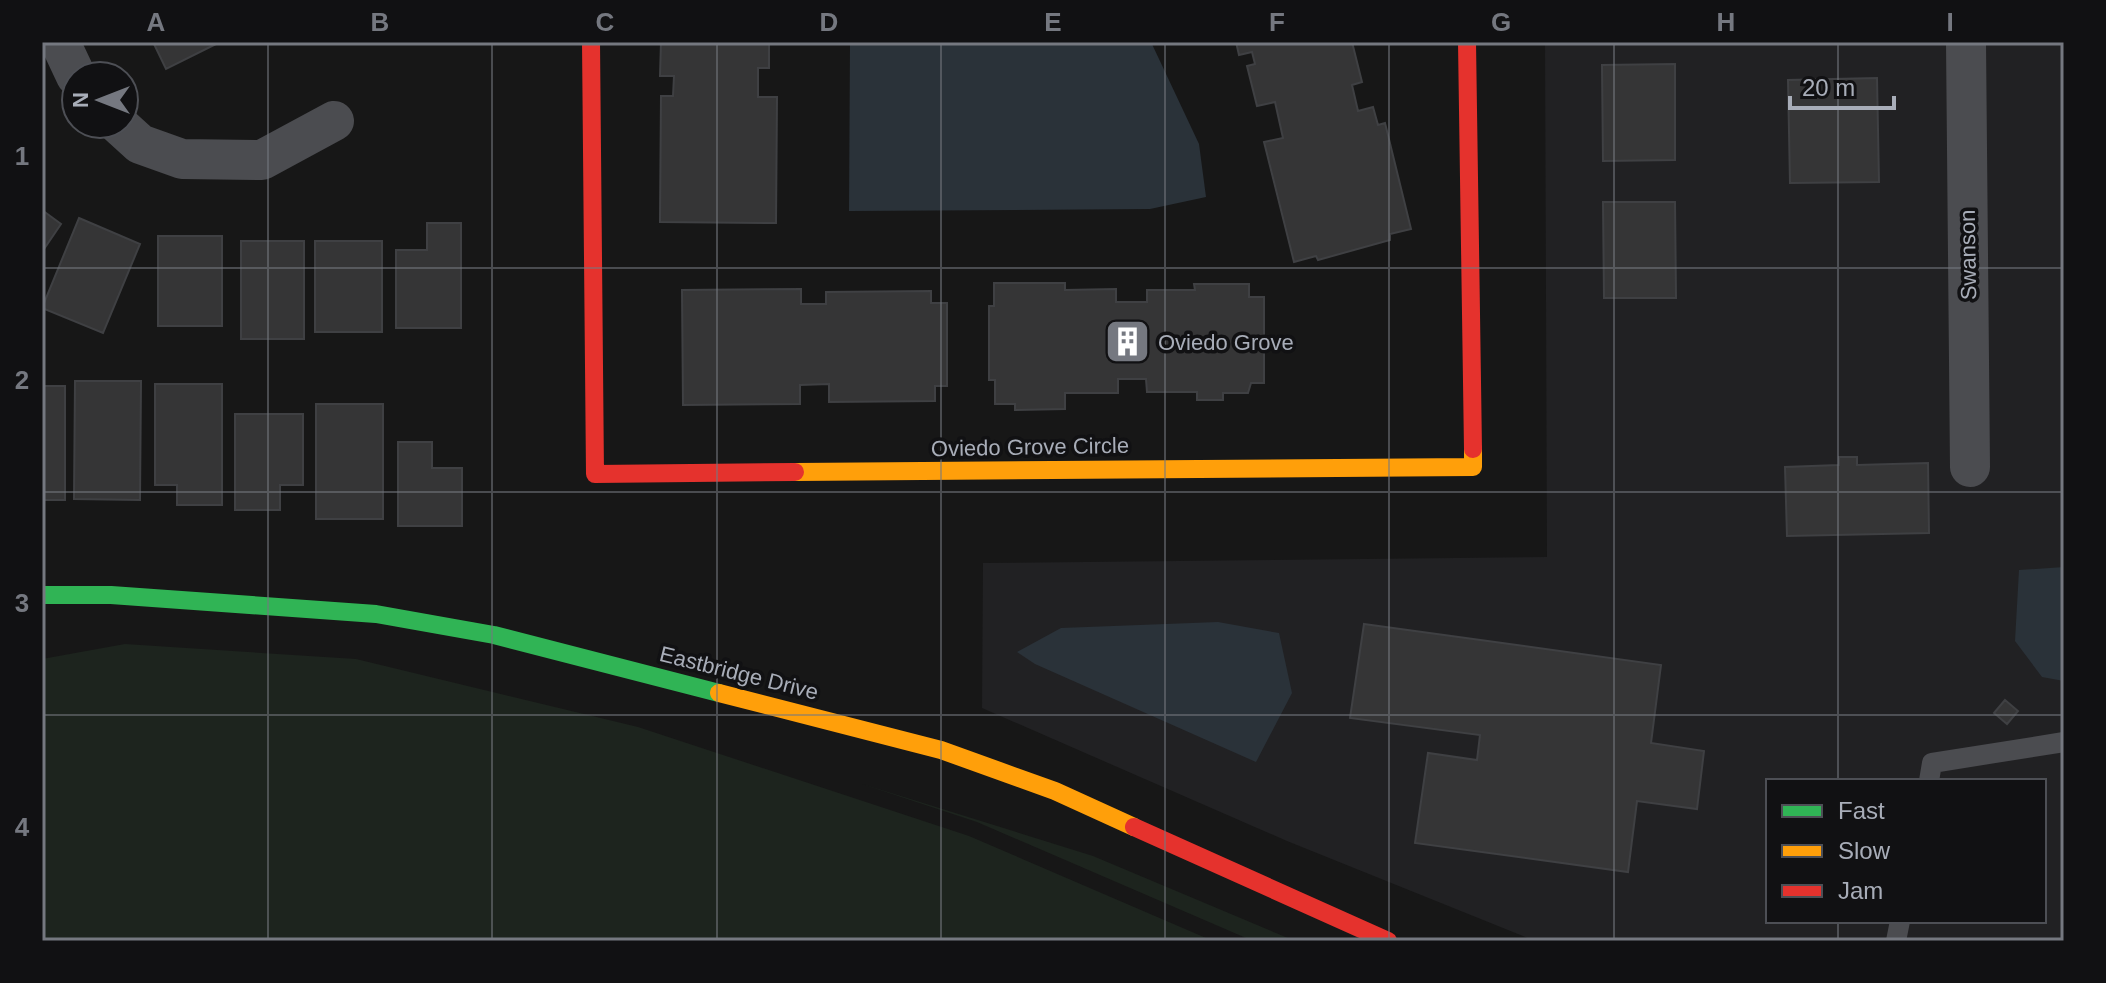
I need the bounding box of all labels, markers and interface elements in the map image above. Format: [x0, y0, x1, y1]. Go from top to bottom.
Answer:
text: A [147, 7, 166, 37]
text: B [371, 7, 389, 37]
text: C [596, 7, 615, 37]
text: D [820, 7, 838, 37]
text: E [1044, 7, 1062, 37]
text: F [1269, 7, 1285, 37]
text: G [1491, 7, 1511, 37]
text: H [1717, 7, 1735, 37]
text: I [1946, 7, 1954, 37]
north arrow [60, 60, 140, 140]
scale bar [1790, 60, 1894, 110]
text: 20 m [1802, 74, 1855, 101]
text: N [68, 92, 93, 108]
text: 1 [15, 141, 29, 171]
street label: Swanson [1955, 210, 1981, 300]
building icon: Oviedo Grove [1103, 318, 1151, 366]
place label: Oviedo Grove [1158, 330, 1294, 355]
text: 2 [15, 365, 29, 395]
street label: Oviedo Grove Circle [931, 433, 1129, 461]
text: 3 [15, 588, 29, 618]
street label: Eastbridge Drive [657, 641, 821, 705]
legend [1766, 779, 2046, 923]
text: Fast [1838, 797, 1885, 824]
text: 4 [15, 812, 30, 842]
text: Slow [1838, 837, 1891, 864]
text: Jam [1838, 877, 1883, 904]

